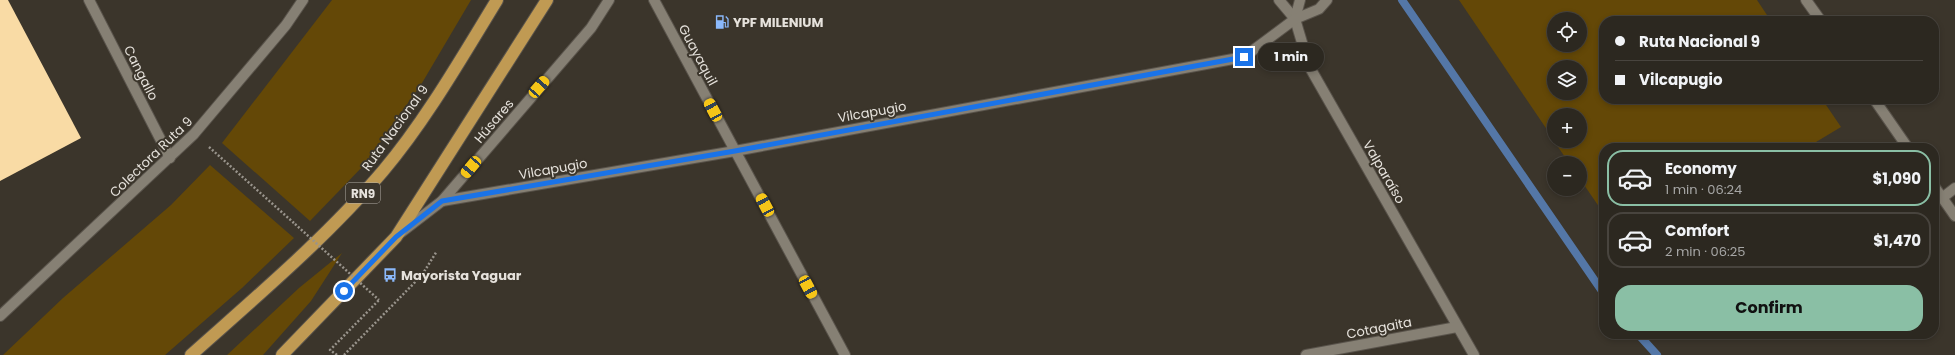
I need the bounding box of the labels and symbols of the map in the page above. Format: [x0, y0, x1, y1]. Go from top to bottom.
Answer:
place label: YPF MILENIUM [733, 13, 823, 32]
fuel station icon: YPF MILENIUM [714, 14, 730, 30]
street label: Guayaquil [674, 21, 722, 89]
street label: Cangallo [119, 42, 163, 104]
callout: 1 min [1258, 43, 1324, 71]
route end [1235, 48, 1253, 66]
car [527, 74, 551, 100]
street label: Ruta Nacional 9 [357, 81, 433, 175]
street label: Húsares [470, 95, 518, 147]
car [702, 97, 724, 123]
street label: Vilcapugio [836, 97, 908, 127]
street label: Colectora Ruta 9 [105, 112, 197, 202]
street label: Valparaíso [1358, 137, 1410, 207]
car [459, 154, 483, 180]
street label: Vilcapugio [517, 154, 589, 184]
road number: RN9 [346, 183, 380, 203]
car [754, 192, 776, 218]
place label: Mayorista Yaguar [401, 266, 522, 285]
bus stop icon: Mayorista Yaguar [382, 267, 398, 283]
car [797, 274, 819, 300]
route start [335, 282, 353, 300]
street label: Cotagaita [1345, 312, 1413, 344]

